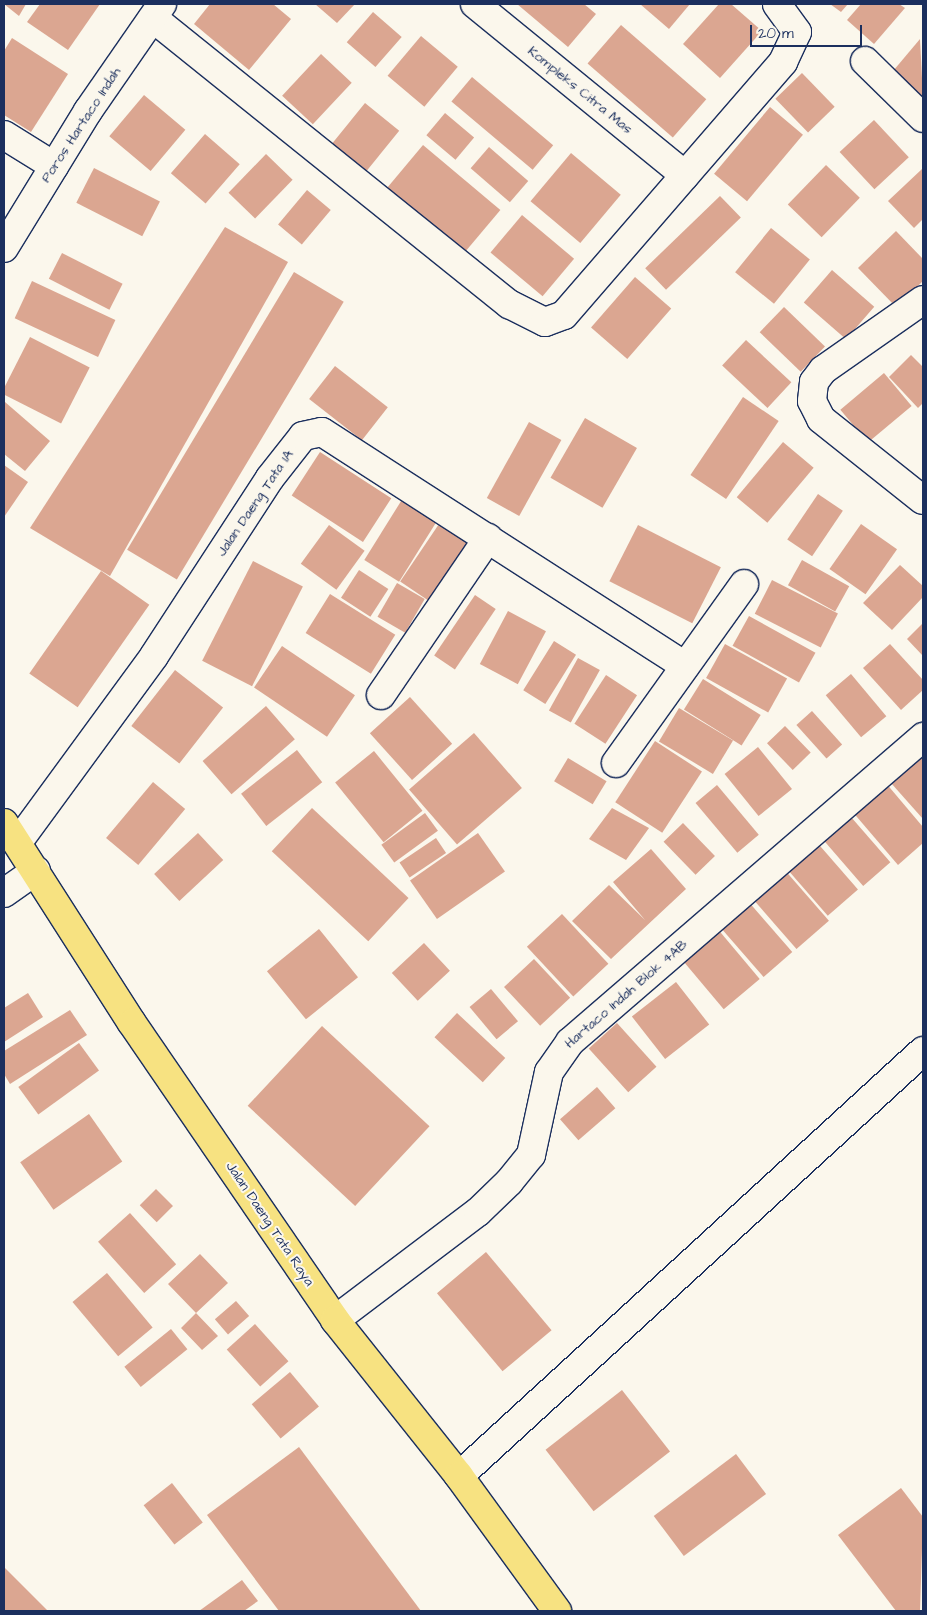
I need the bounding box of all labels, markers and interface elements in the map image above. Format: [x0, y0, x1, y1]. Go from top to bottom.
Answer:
scale bar [752, 15, 864, 47]
text: 20 m [758, 23, 794, 44]
street label: Kompleks Citra Mas [524, 43, 636, 137]
street label: Poros Hartaco Indah [38, 64, 124, 186]
street label: Jalan Daeng Tata 1A [213, 446, 297, 560]
street label: Hartaco Indah Blok 4AB [561, 936, 691, 1052]
street label: Jalan Daeng Tata Raya [222, 1159, 318, 1289]

